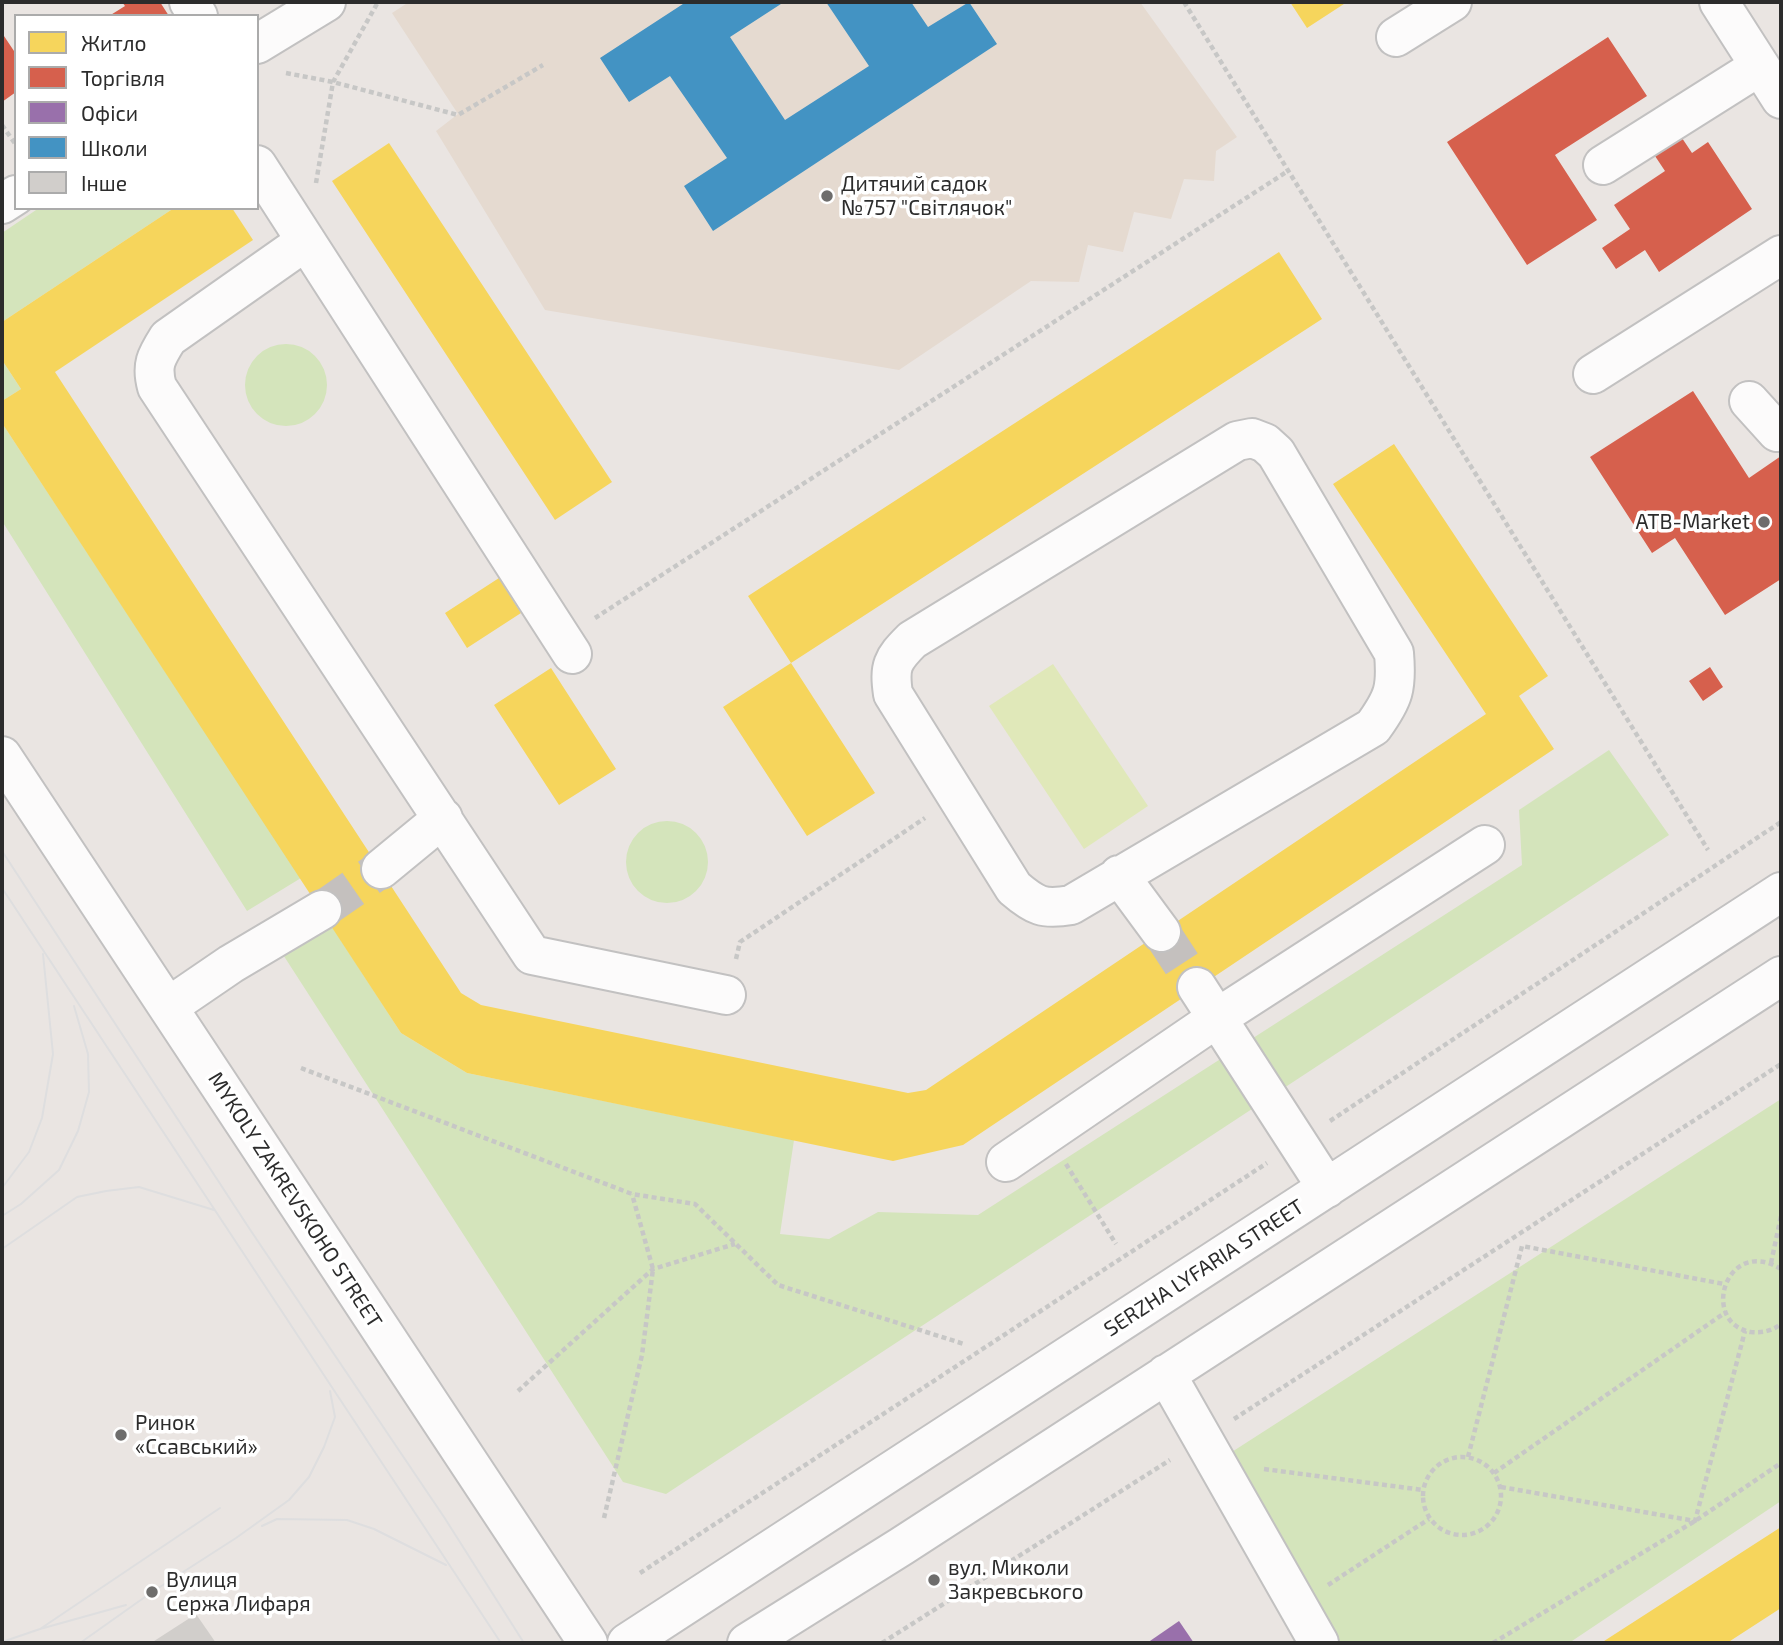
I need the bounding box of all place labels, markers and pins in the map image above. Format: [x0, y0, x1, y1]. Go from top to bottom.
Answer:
place label: Дитячий садок №757 "Світлячок" [841, 171, 1012, 221]
marker: Дитячий садок №757 "Світлячок" [819, 188, 835, 204]
place label: ATB-Market [1636, 509, 1750, 535]
marker: ATB-Market [1756, 514, 1772, 530]
place label: Ринок «Ссавський» [135, 1410, 258, 1460]
marker: Ринок «Ссавський» [113, 1427, 129, 1443]
place label: вул. Миколи Закревського [948, 1555, 1083, 1605]
place label: Вулиця Сержа Лифаря [166, 1567, 311, 1617]
marker: вул. Миколи Закревського [926, 1572, 942, 1588]
marker: Вулиця Сержа Лифаря [144, 1584, 160, 1600]

